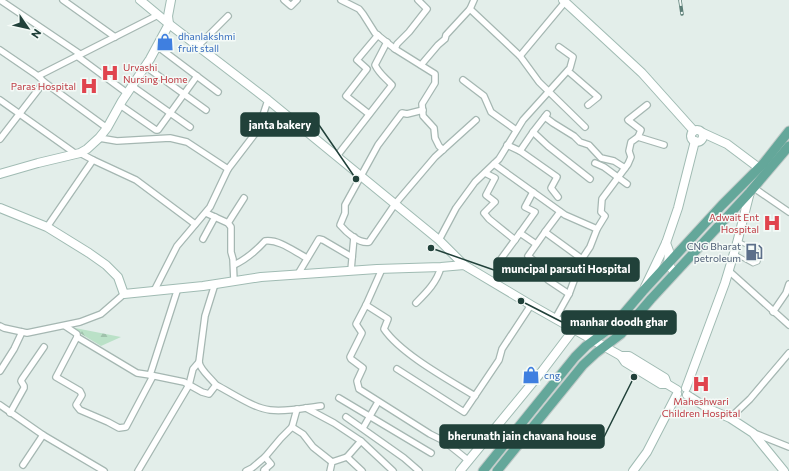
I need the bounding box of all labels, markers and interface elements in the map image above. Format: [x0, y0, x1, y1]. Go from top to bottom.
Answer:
north arrow [8, 8, 48, 48]
text: N [29, 27, 44, 41]
place label: dhanlakshmi fruit stall [178, 30, 235, 54]
shop icon: dhanlakshmi fruit stall [155, 32, 175, 52]
place label: Urvashi Nursing Home [123, 61, 188, 85]
hospital icon: Urvashi Nursing Home [100, 63, 120, 83]
hospital icon: Paras Hospital [79, 76, 99, 96]
place label: Paras Hospital [11, 80, 76, 92]
callout: janta bakery [241, 113, 319, 136]
text: janta bakery [248, 118, 311, 131]
place label: Adwait Ent Hospital [709, 211, 759, 235]
hospital icon: Adwait Ent Hospital [762, 213, 782, 233]
place label: CNG Bharat petroleum [687, 240, 741, 264]
fuel station icon: CNG Bharat petroleum [744, 242, 764, 262]
callout: muncipal parsuti Hospital [494, 258, 639, 281]
text: muncipal parsuti Hospital [502, 262, 630, 275]
callout: manhar doodh ghar [562, 311, 676, 334]
text: manhar doodh ghar [570, 315, 668, 328]
shop icon: cng [521, 365, 541, 385]
place label: cng [544, 369, 561, 381]
hospital icon: Maheshwari Children Hospital [691, 374, 711, 394]
place label: Maheshwari Children Hospital [662, 395, 740, 419]
callout: bherunath jain chavana house [440, 425, 604, 448]
text: bherunath jain chavana house [448, 429, 596, 442]

